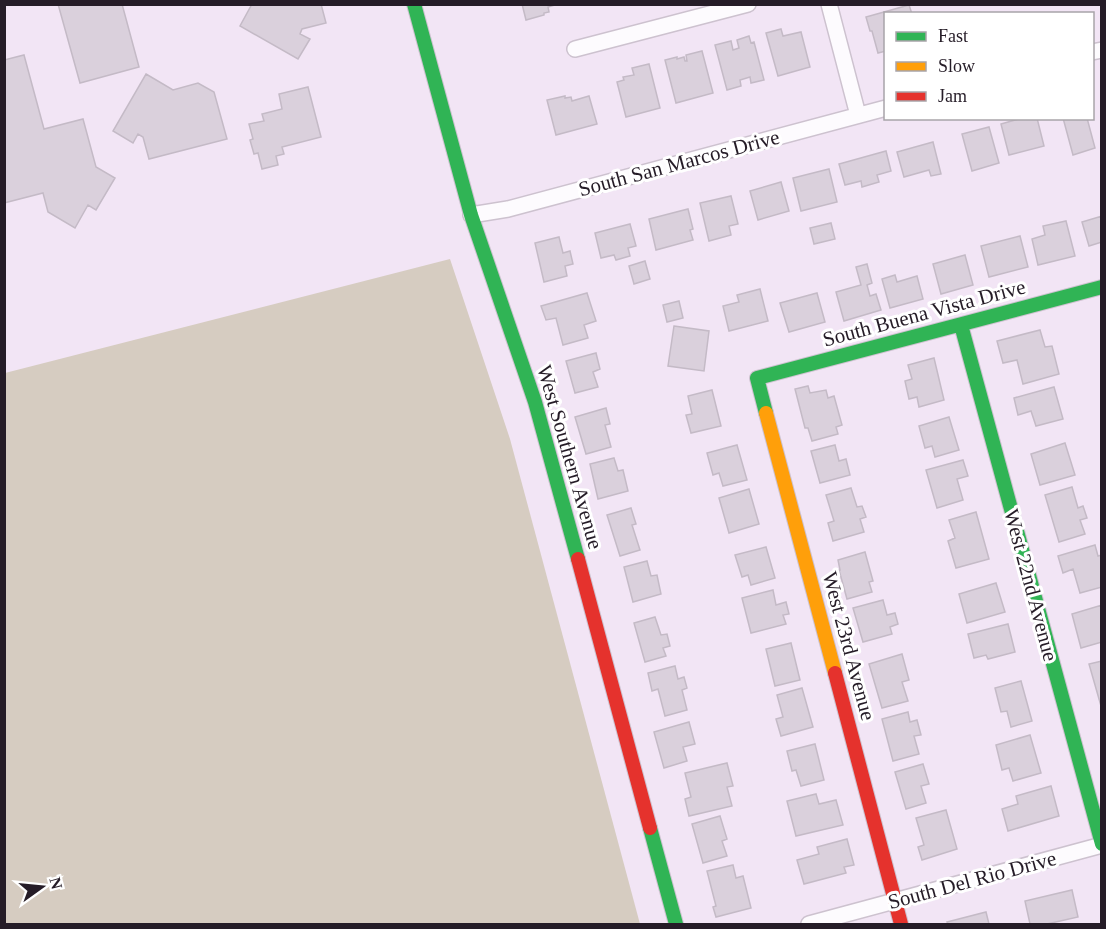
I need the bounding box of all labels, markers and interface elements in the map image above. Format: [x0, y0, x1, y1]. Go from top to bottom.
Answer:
legend [884, 12, 1094, 120]
text: Fast [938, 26, 968, 46]
text: Slow [938, 56, 975, 76]
text: Jam [938, 86, 967, 106]
street label: South San Marcos Drive [576, 125, 782, 201]
street label: South Buena Vista Drive [820, 274, 1028, 352]
street label: West Southern Avenue [532, 362, 608, 552]
street label: West 22nd Avenue [999, 506, 1063, 664]
street label: West 23rd Avenue [818, 569, 880, 723]
street label: South Del Rio Drive [885, 846, 1059, 914]
north arrow [12, 857, 72, 917]
text: N [46, 875, 66, 891]

